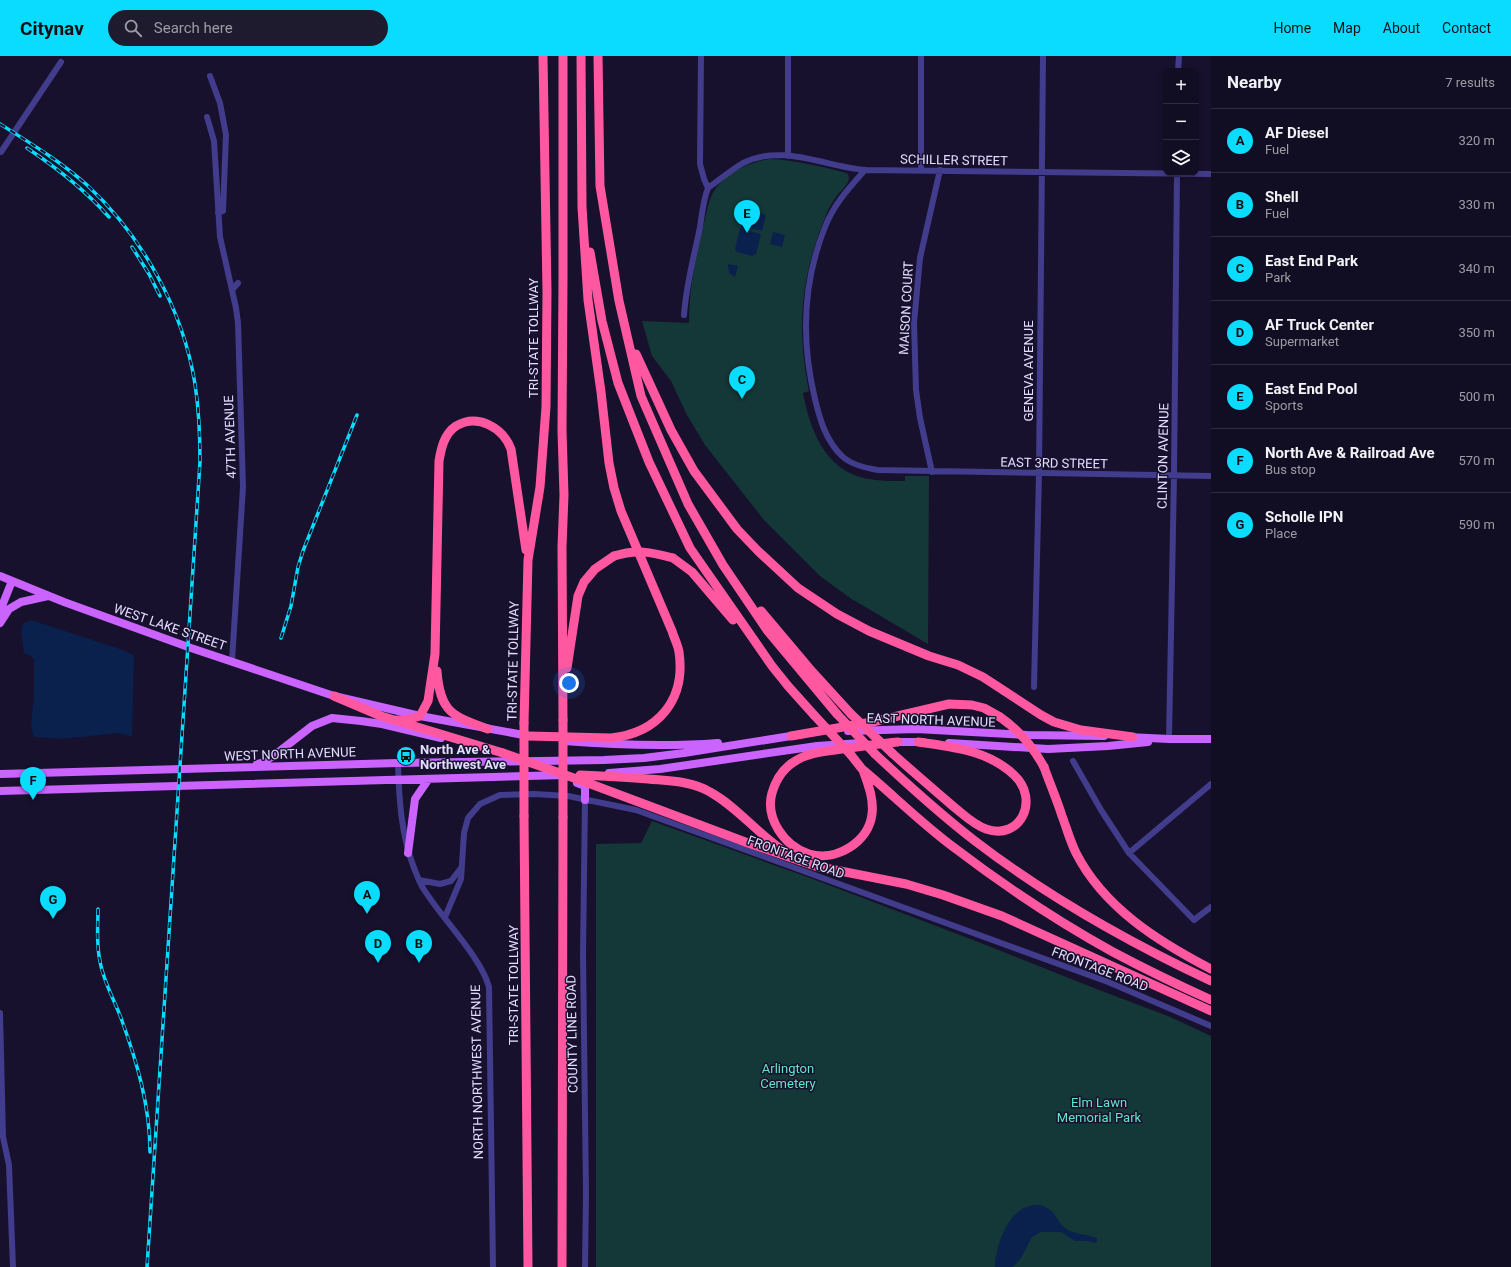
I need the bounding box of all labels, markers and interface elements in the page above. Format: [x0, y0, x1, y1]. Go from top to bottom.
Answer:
search box [108, 10, 388, 46]
text: Citynav [20, 17, 84, 40]
icon: search [122, 17, 144, 39]
text: Search here [154, 19, 233, 37]
text: Home [1273, 20, 1311, 36]
text: Map [1333, 20, 1361, 36]
text: About [1383, 20, 1420, 36]
text: Contact [1442, 20, 1491, 36]
map controls [1163, 68, 1199, 176]
button: + [1163, 68, 1199, 104]
text: Nearby [1227, 72, 1282, 92]
text: 7 results [1445, 75, 1495, 90]
button: − [1163, 104, 1199, 140]
text: AF Diesel [1265, 124, 1329, 142]
text: A [1236, 133, 1244, 148]
text: 320 m [1458, 133, 1495, 148]
button: layers [1163, 140, 1199, 176]
text: Fuel [1265, 142, 1289, 157]
street label: SCHILLER STREET [900, 152, 1008, 168]
text: Shell [1265, 188, 1299, 206]
text: B [1236, 197, 1244, 212]
text: 330 m [1458, 197, 1495, 212]
pin: E [734, 200, 760, 233]
text: Fuel [1265, 206, 1289, 221]
text: East End Park [1265, 252, 1358, 270]
street label: MAISON COURT [896, 261, 916, 355]
text: C [1236, 261, 1244, 276]
text: 340 m [1458, 261, 1495, 276]
text: Park [1265, 270, 1291, 285]
street label: TRI-STATE TOLLWAY [526, 278, 541, 398]
text: AF Truck Center [1265, 316, 1374, 334]
street label: GENEVA AVENUE [1021, 320, 1036, 422]
text: D [1236, 325, 1244, 340]
text: 350 m [1458, 325, 1495, 340]
text: Supermarket [1265, 334, 1339, 349]
pin: C [729, 366, 755, 399]
text: East End Pool [1265, 380, 1357, 398]
text: E [1236, 389, 1244, 404]
text: 500 m [1458, 389, 1495, 404]
street label: 47TH AVENUE [221, 395, 239, 479]
text: Sports [1265, 398, 1303, 413]
street label: CLINTON AVENUE [1155, 403, 1171, 509]
text: North Ave & Railroad Ave [1265, 444, 1435, 462]
text: F [1236, 453, 1244, 468]
text: 570 m [1458, 453, 1495, 468]
street label: EAST 3RD STREET [1000, 455, 1108, 471]
text: Bus stop [1265, 462, 1316, 477]
text: Scholle IPN [1265, 508, 1343, 526]
text: G [1236, 517, 1244, 532]
text: 590 m [1458, 517, 1495, 532]
text: Place [1265, 526, 1297, 541]
street label: WEST LAKE STREET [112, 601, 228, 653]
street label: TRI-STATE TOLLWAY [504, 601, 522, 721]
your location [559, 673, 579, 693]
street label: EAST NORTH AVENUE [866, 710, 996, 730]
place label: North Ave & Northwest Ave [420, 742, 506, 772]
street label: WEST NORTH AVENUE [224, 744, 356, 764]
bus stop icon: North Ave & Northwest Ave [395, 745, 417, 767]
pin: F [20, 767, 46, 800]
street label: FRONTAGE ROAD [745, 832, 847, 882]
pin: A [354, 881, 380, 914]
pin: G [40, 886, 66, 919]
street label: TRI-STATE TOLLWAY [506, 925, 521, 1045]
pin: D [365, 930, 391, 963]
pin: B [406, 930, 432, 963]
street label: FRONTAGE ROAD [1050, 944, 1150, 994]
street label: COUNTY LINE ROAD [563, 975, 581, 1093]
street label: NORTH NORTHWEST AVENUE [468, 984, 486, 1160]
park label: Arlington Cemetery [760, 1061, 816, 1091]
park label: Elm Lawn Memorial Park [1057, 1095, 1142, 1125]

